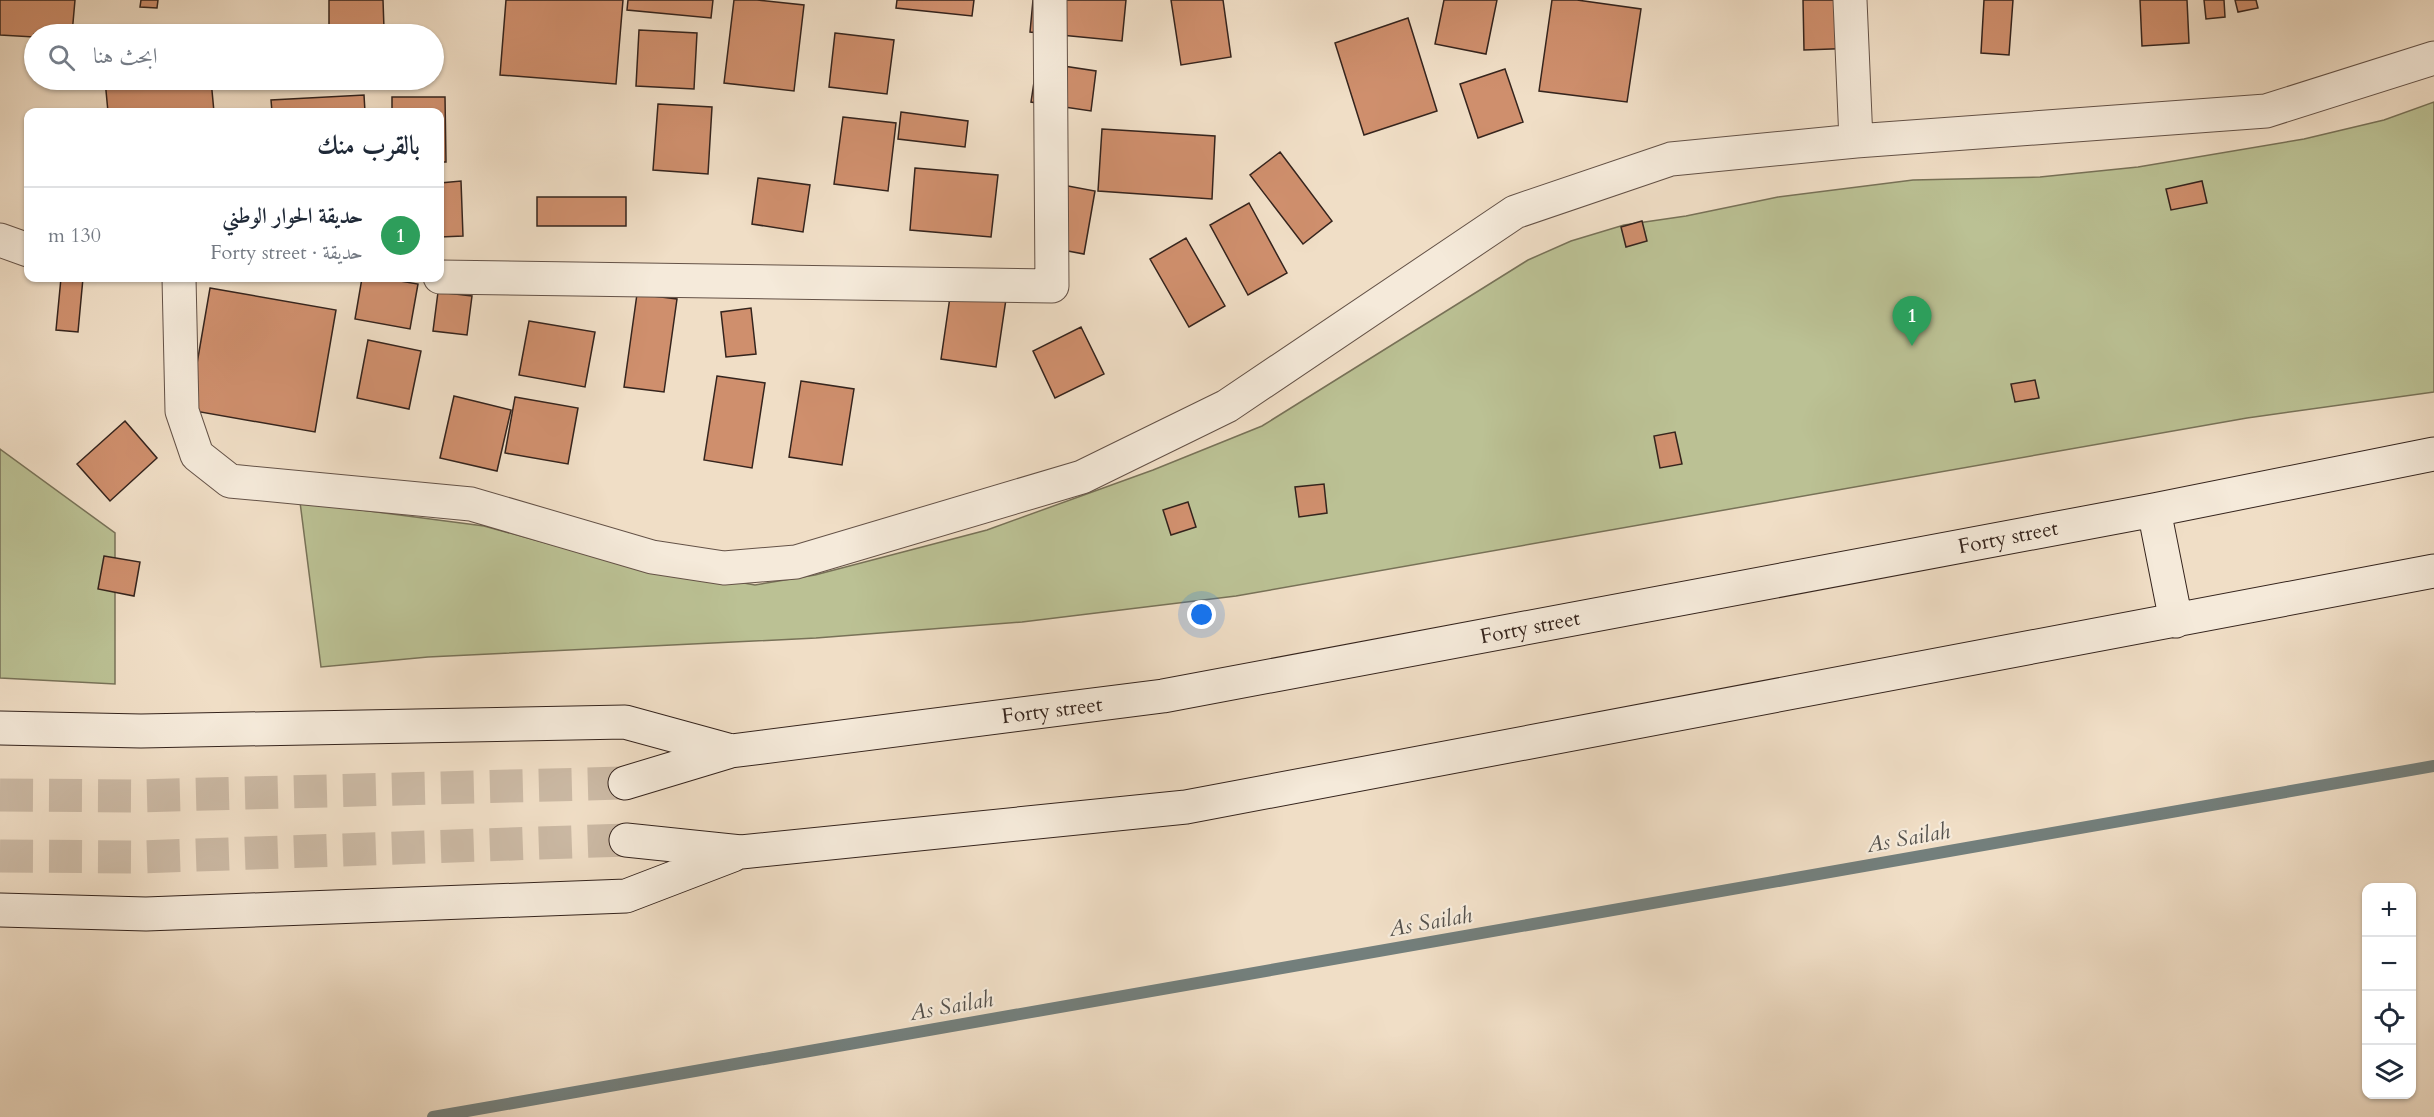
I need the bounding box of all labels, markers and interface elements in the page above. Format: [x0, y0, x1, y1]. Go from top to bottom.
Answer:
search box [24, 24, 444, 90]
icon: search [45, 41, 78, 74]
text: ابحث هنا [93, 41, 158, 71]
text: بالقرب منك [317, 128, 420, 163]
text: حديقة الحوار الوطني [222, 201, 363, 231]
text: 130 m [48, 222, 101, 249]
text: 1 [395, 222, 406, 249]
text: حديقة · Forty street [210, 239, 363, 266]
pin: 1 [1892, 296, 1932, 346]
street label: Forty street [1956, 514, 2061, 561]
your location [1187, 600, 1216, 629]
street label: Forty street [1478, 604, 1583, 651]
street label: Forty street [1000, 690, 1104, 731]
water label: As Sailah [1863, 816, 1953, 860]
map controls [2362, 883, 2416, 1099]
button: + [2362, 883, 2416, 937]
water label: As Sailah [1385, 900, 1475, 944]
button: − [2362, 937, 2416, 991]
water label: As Sailah [906, 984, 996, 1028]
button: locate [2362, 991, 2416, 1045]
button: layers [2362, 1045, 2416, 1099]

